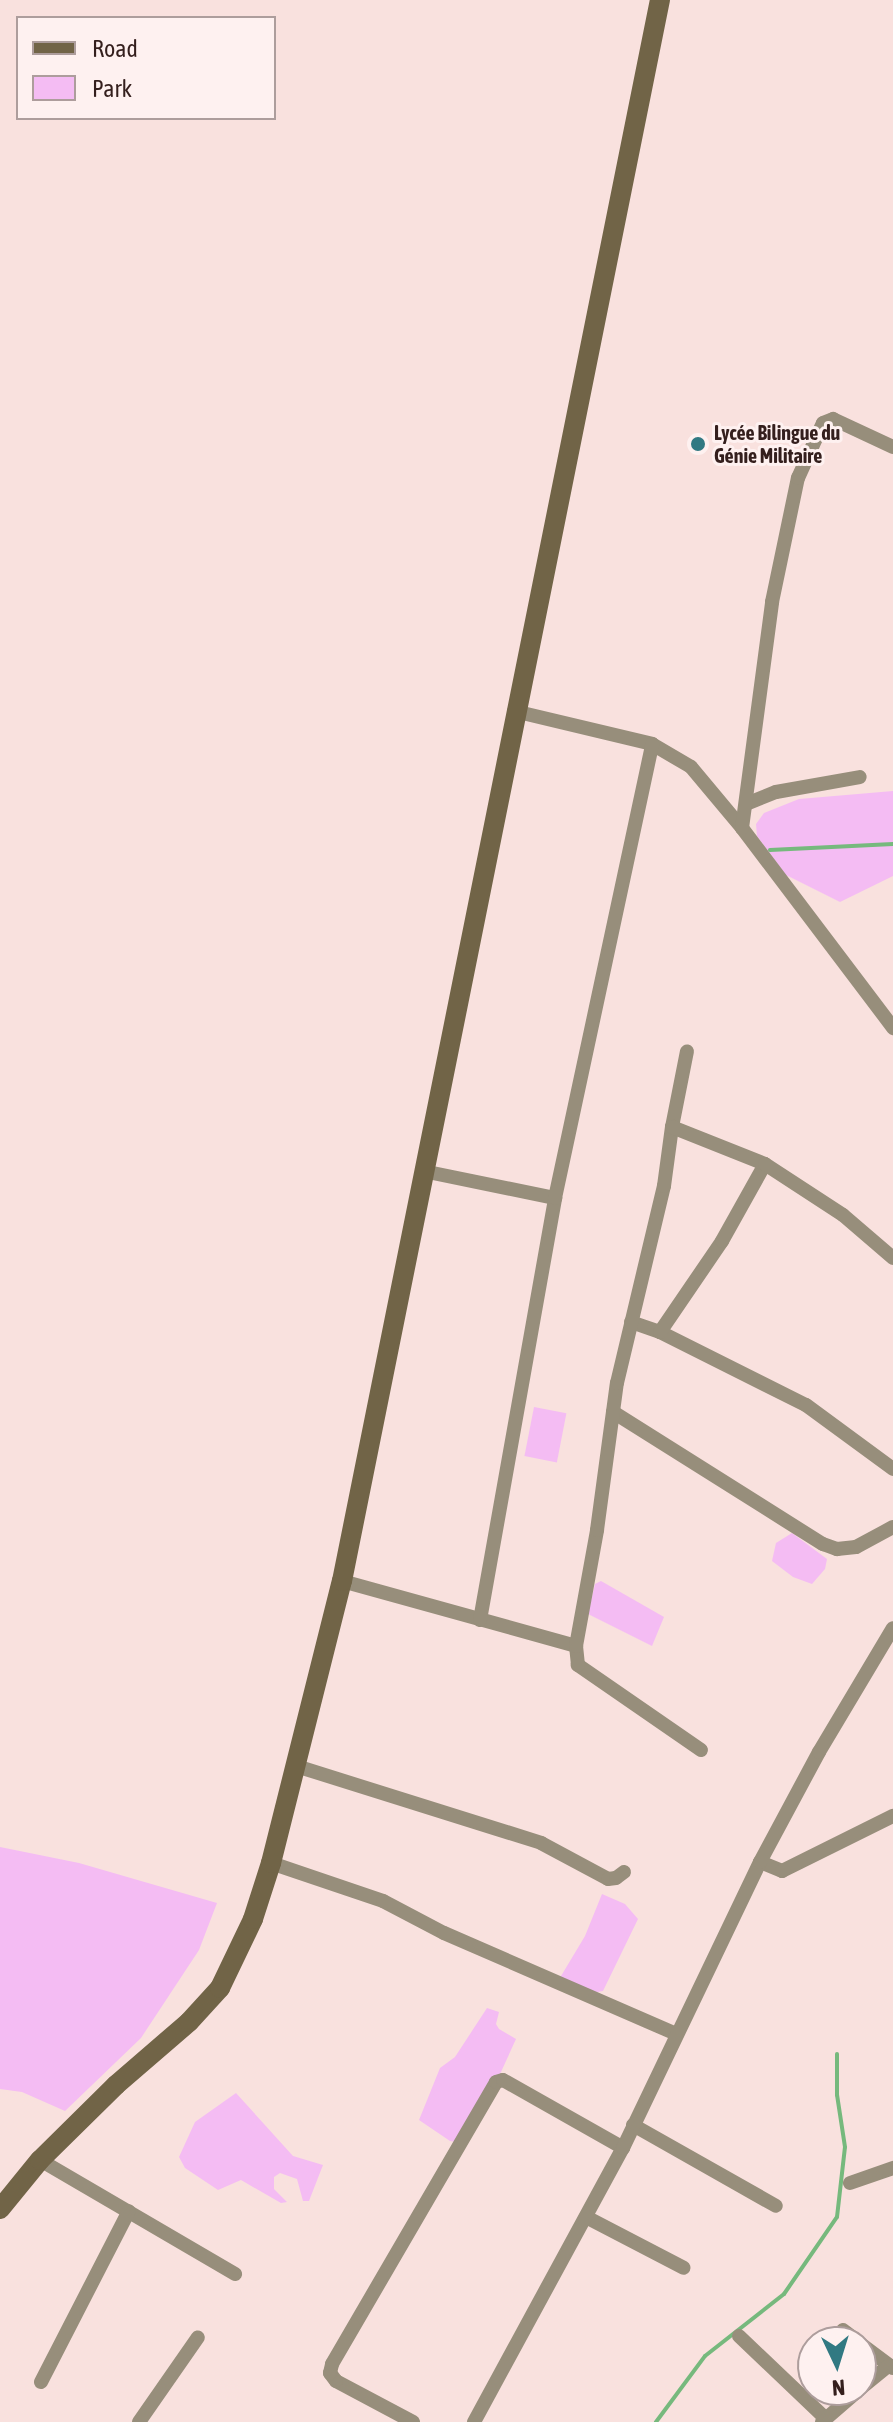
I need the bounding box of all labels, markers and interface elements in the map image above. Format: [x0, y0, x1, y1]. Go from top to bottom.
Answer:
legend [16, 16, 276, 120]
text: Road [92, 35, 138, 62]
text: Park [92, 75, 132, 102]
place label: Lycée Bilingue du Génie Militaire [714, 420, 840, 467]
marker: Lycée Bilingue du Génie Militaire [689, 435, 707, 453]
north arrow [797, 2326, 877, 2406]
text: N [831, 2375, 846, 2401]

